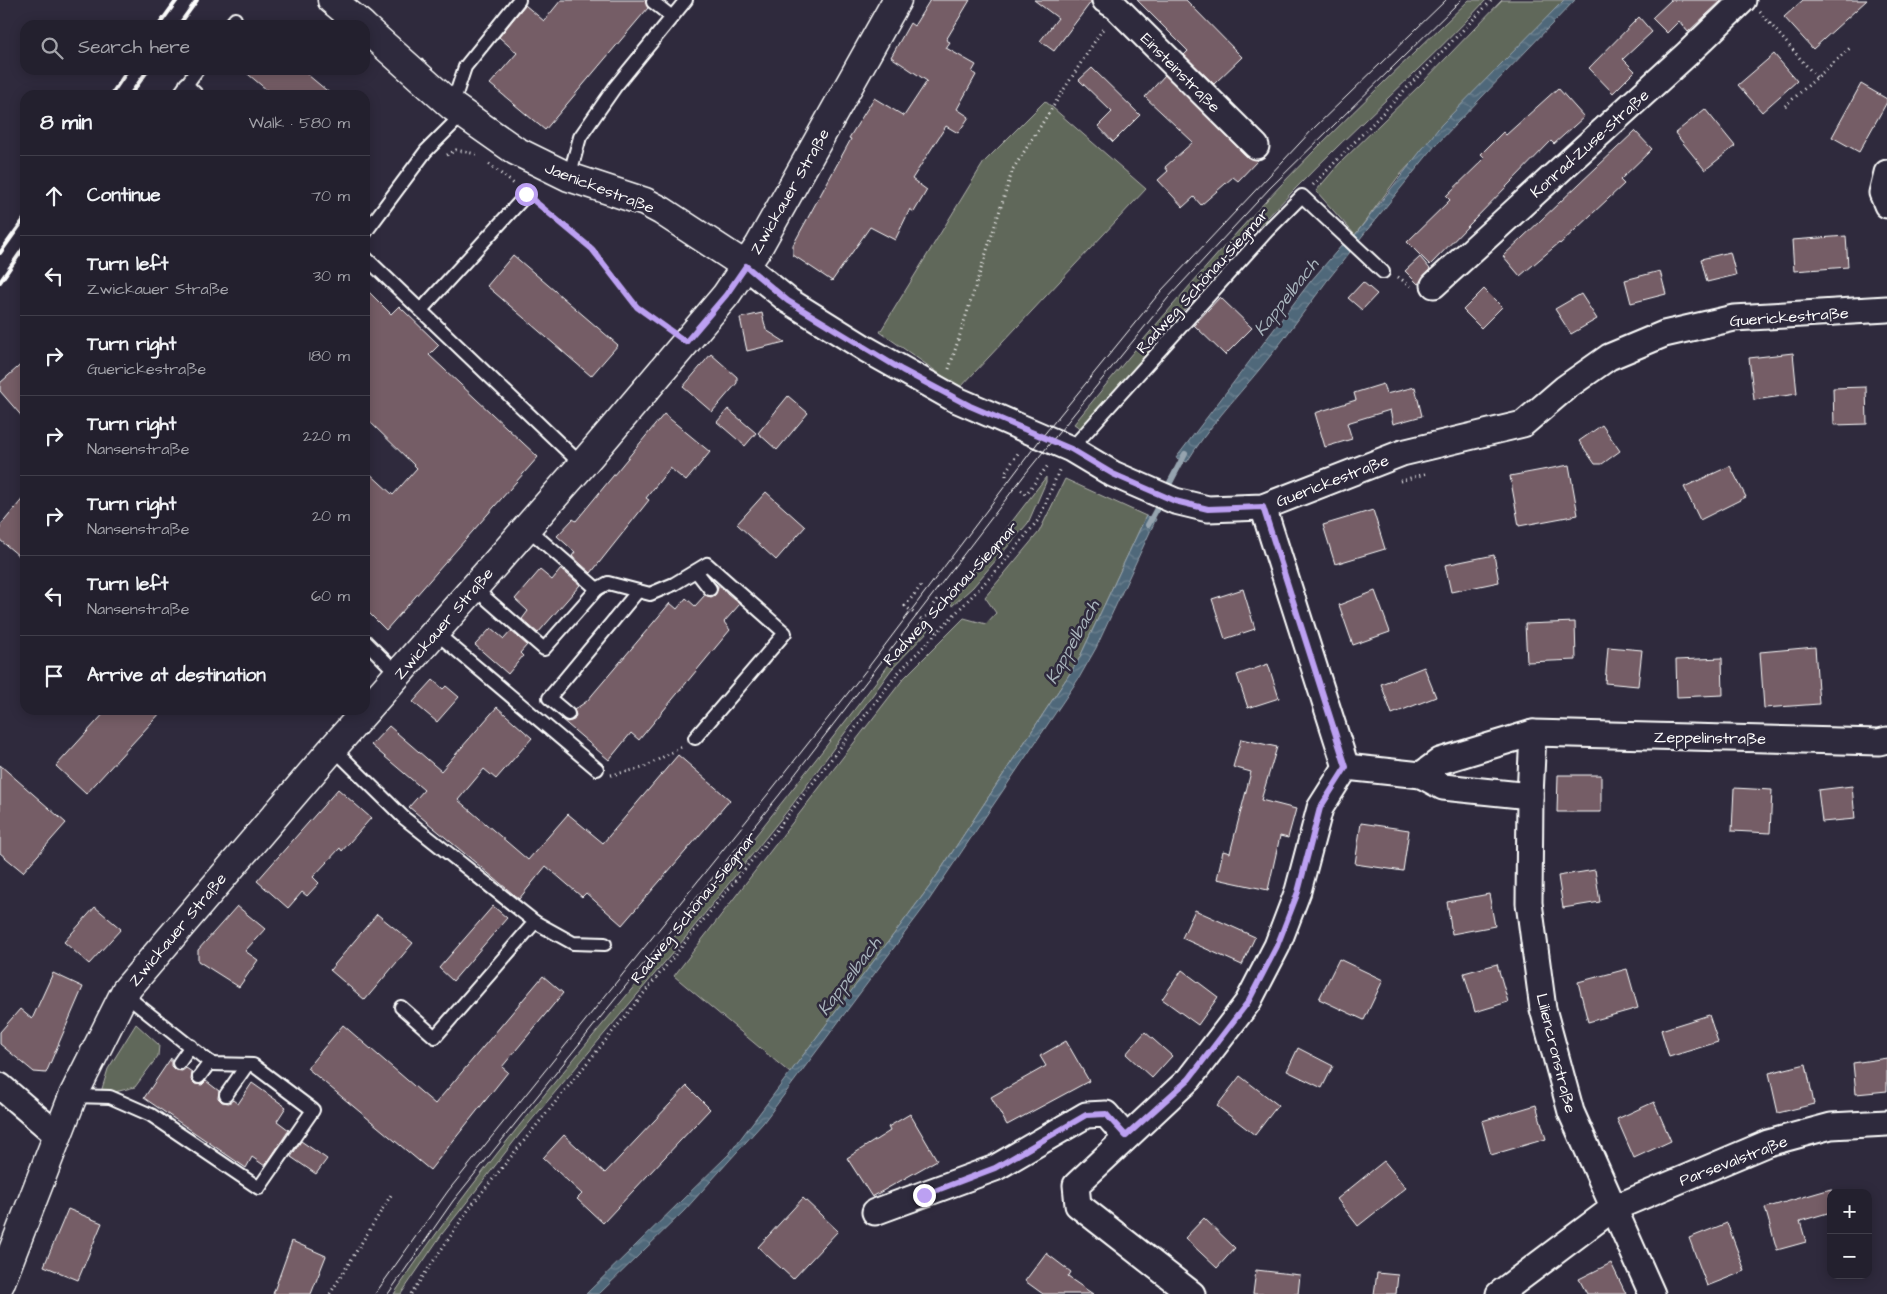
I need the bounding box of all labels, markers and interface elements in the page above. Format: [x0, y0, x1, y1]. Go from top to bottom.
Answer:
search box [20, 20, 370, 75]
street label: Einsteinstraße [1135, 28, 1225, 118]
icon: search [38, 34, 66, 62]
text: Search here [78, 34, 190, 61]
street label: Konrad-Zuse-Straße [1525, 84, 1654, 203]
text: 8 min [40, 108, 92, 137]
text: Walk · 580 m [249, 112, 350, 134]
street label: Zwickauer Straße [745, 124, 835, 258]
street label: Jaenickestraße [542, 157, 658, 219]
icon: ahead [40, 182, 68, 210]
text: Continue [87, 182, 161, 209]
route start [515, 183, 538, 206]
text: 70 m [311, 185, 350, 207]
street label: Radweg Schönau-Siegmar [1131, 203, 1275, 359]
text: Turn left [87, 251, 168, 278]
water label: Kappelbach [1248, 252, 1325, 341]
icon: left [40, 262, 68, 290]
text: 30 m [313, 265, 350, 287]
text: Zwickauer Straße [87, 278, 229, 300]
street label: Guerickestraße [1729, 302, 1850, 332]
text: Turn right [87, 331, 176, 358]
icon: right [40, 342, 68, 370]
text: 180 m [309, 345, 350, 367]
text: Guerickestraße [87, 358, 206, 380]
text: Turn right [87, 411, 176, 438]
icon: right [40, 422, 68, 450]
text: 220 m [303, 425, 350, 447]
text: Nansenstraße [87, 438, 189, 460]
street label: Guerickestraße [1273, 449, 1392, 513]
text: Turn right [87, 491, 176, 518]
icon: right [40, 502, 68, 530]
text: 20 m [312, 505, 350, 527]
street label: Radweg Schönau-Siegmar [878, 517, 1024, 671]
text: Nansenstraße [87, 518, 189, 540]
street label: Zwickauer Straße [389, 563, 499, 684]
text: Turn left [87, 571, 168, 598]
icon: left [40, 582, 68, 610]
text: 60 m [311, 585, 350, 607]
water label: Kappelbach [1039, 595, 1106, 689]
text: Nansenstraße [87, 598, 189, 620]
icon: arrive [40, 662, 68, 690]
text: Arrive at destination [87, 662, 266, 689]
street label: Zeppelinstraße [1654, 726, 1767, 750]
street label: Radweg Schönau-Siegmar [626, 827, 763, 989]
street label: Zwickauer Straße [124, 868, 232, 991]
water label: Kappelbach [812, 931, 888, 1021]
street label: Liliencronstraße [1531, 991, 1582, 1116]
street label: Parsevalstraße [1676, 1130, 1791, 1192]
route end [913, 1184, 936, 1207]
map controls [1827, 1189, 1872, 1279]
button: + [1827, 1189, 1872, 1234]
button: − [1827, 1234, 1872, 1279]

